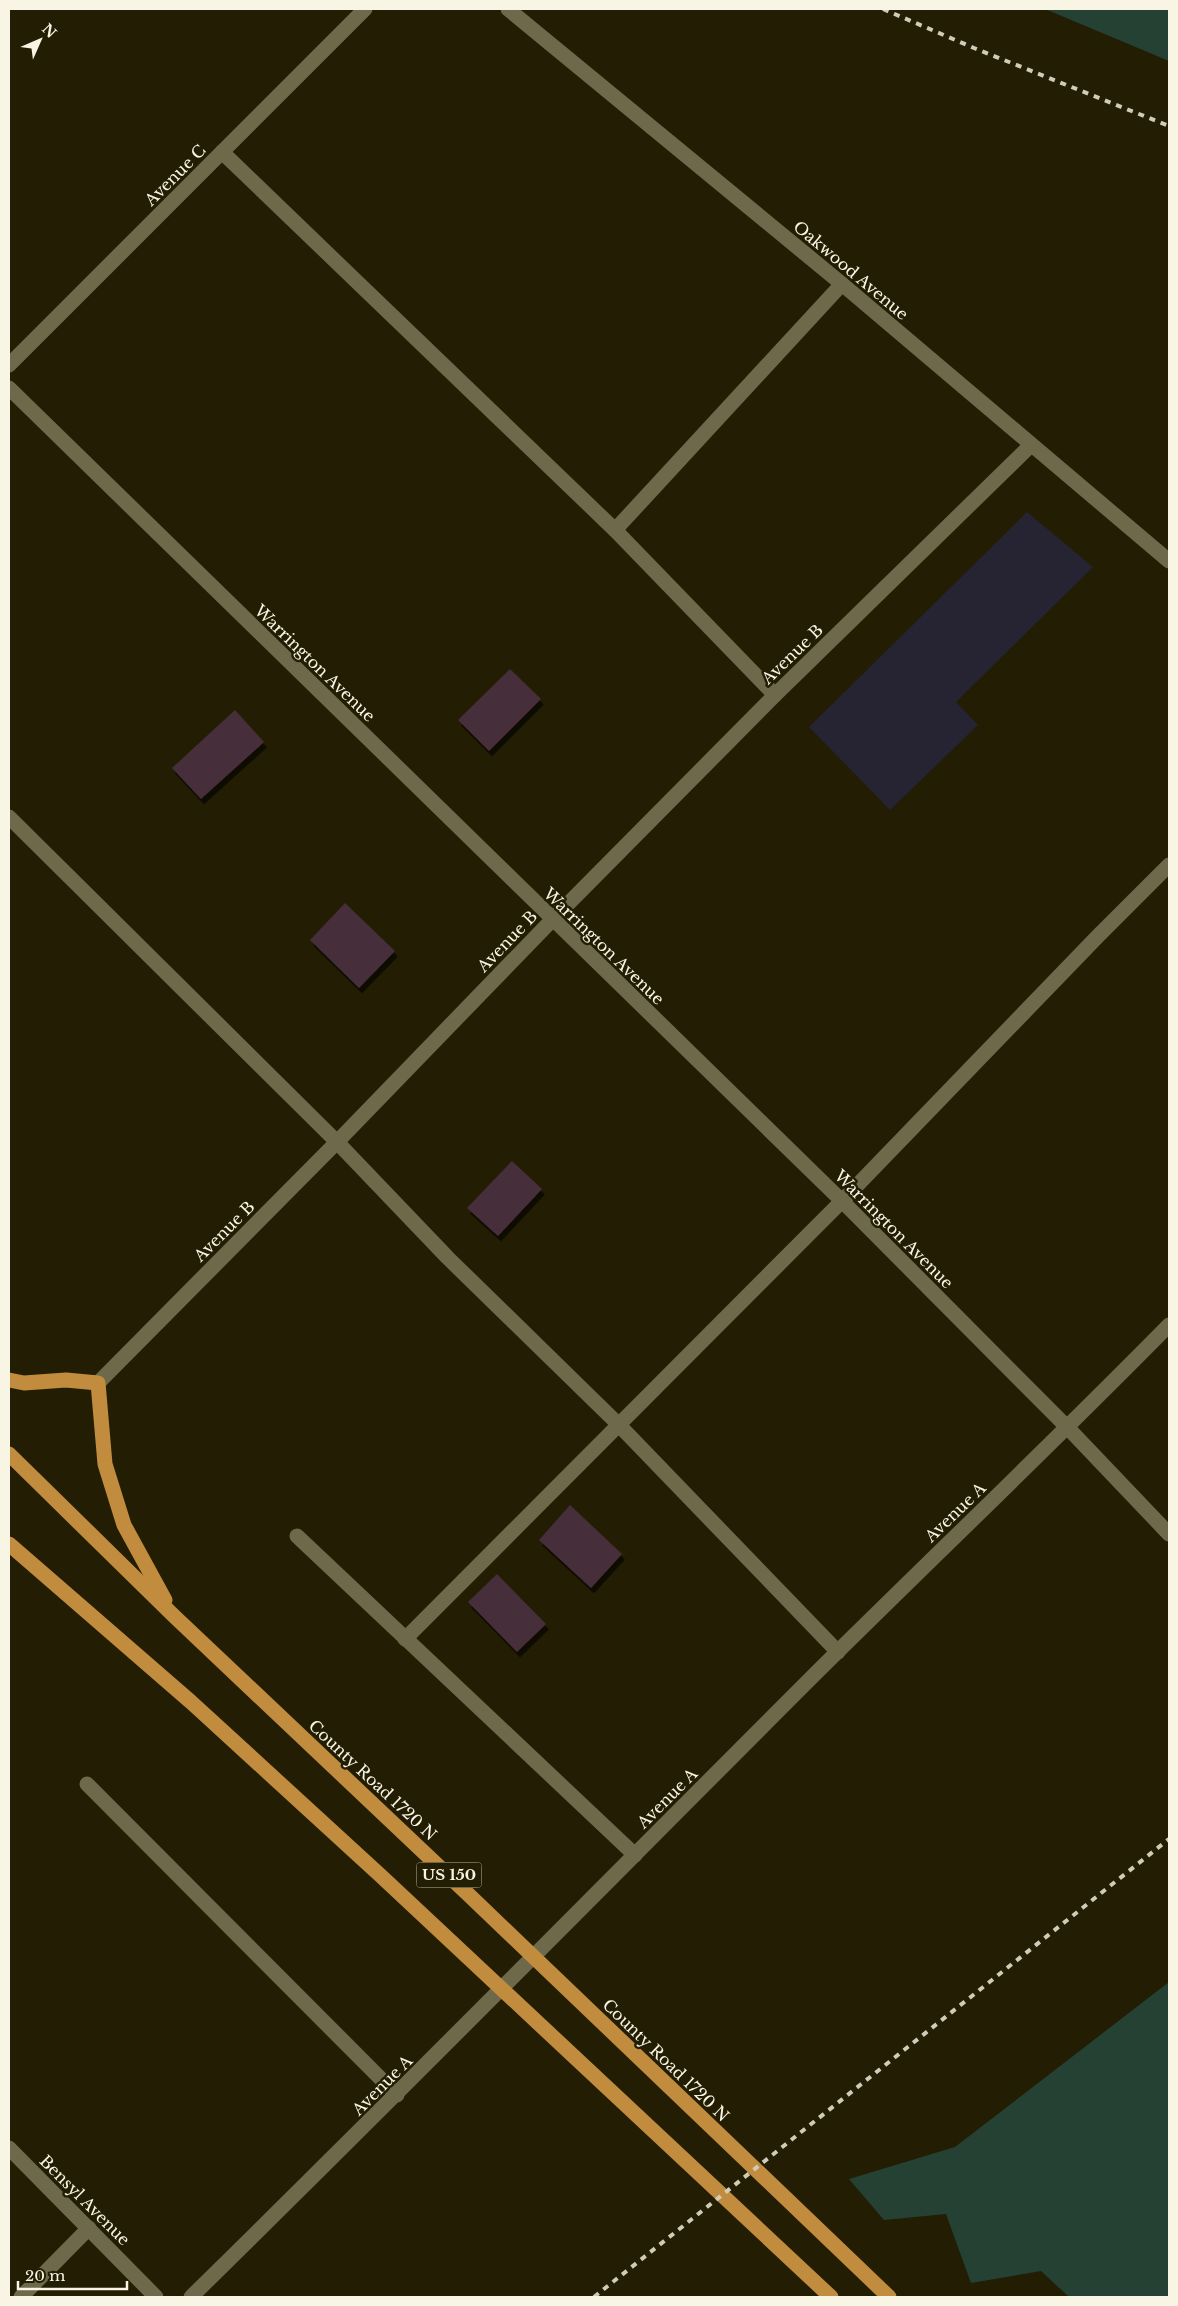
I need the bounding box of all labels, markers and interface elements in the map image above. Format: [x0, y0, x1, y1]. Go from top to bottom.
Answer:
north arrow [15, 15, 65, 65]
text: N [38, 20, 60, 42]
street label: Avenue C [140, 140, 210, 210]
street label: Oakwood Avenue [790, 216, 912, 324]
street label: Warrington Avenue [250, 600, 380, 726]
street label: Avenue B [756, 620, 827, 689]
street label: Warrington Avenue [539, 883, 669, 1009]
street label: Avenue B [472, 906, 541, 977]
street label: Warrington Avenue [830, 1165, 958, 1293]
street label: Avenue B [189, 1196, 259, 1266]
street label: Avenue A [920, 1478, 990, 1547]
street label: County Road 1720 N [305, 1715, 441, 1845]
street label: Avenue A [632, 1763, 702, 1833]
road number: US 150 [416, 1862, 482, 1888]
street label: County Road 1720 N [599, 1994, 733, 2126]
street label: Avenue A [347, 2050, 417, 2120]
street label: Bensyl Avenue [36, 2151, 134, 2249]
scale bar [18, 2258, 126, 2290]
text: 20 m [25, 2266, 65, 2285]

